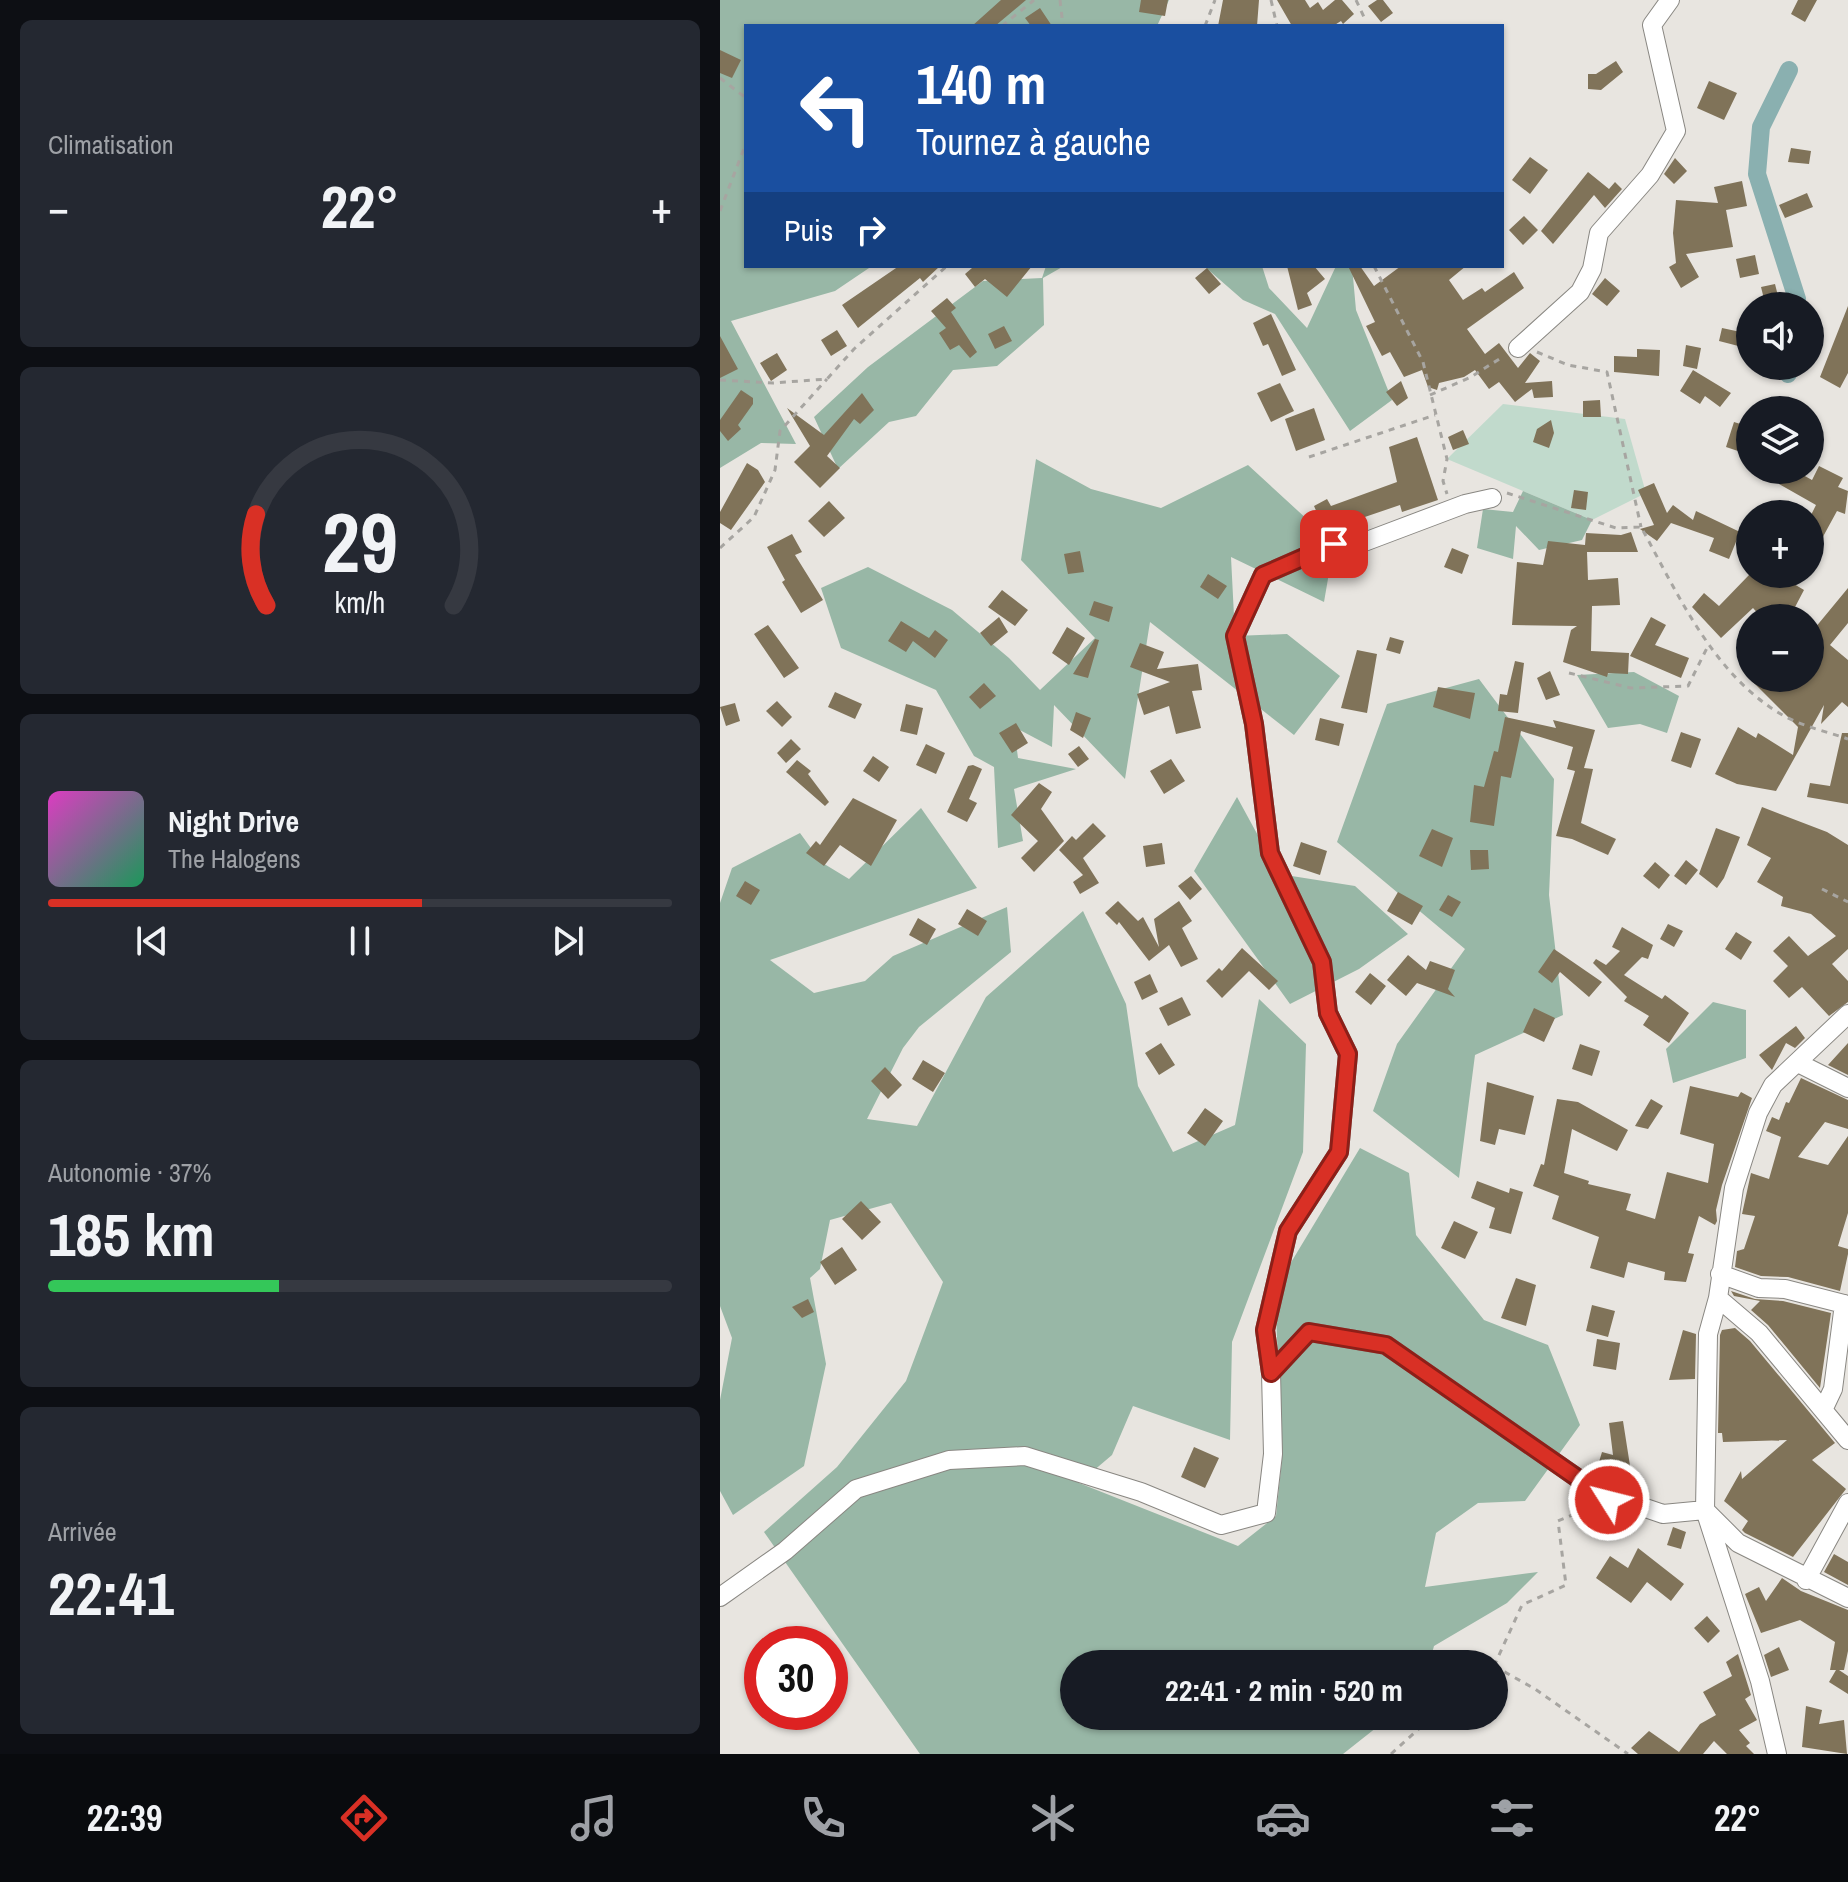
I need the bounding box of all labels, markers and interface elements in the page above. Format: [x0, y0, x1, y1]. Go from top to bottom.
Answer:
text: 140 m [916, 46, 1046, 121]
icon: left [784, 56, 888, 160]
text: Tournez à gauche [916, 118, 1151, 166]
text: Climatisation [48, 127, 174, 162]
text: 22° [321, 166, 399, 247]
text: − [48, 177, 69, 237]
text: + [651, 177, 672, 237]
icon: right [849, 208, 893, 252]
text: Puis [784, 210, 833, 250]
map controls [1736, 292, 1824, 692]
button: sound [1736, 292, 1824, 380]
button: layers [1736, 396, 1824, 484]
text: 29 [322, 486, 398, 598]
button: + [1736, 500, 1824, 588]
pin [1300, 510, 1368, 578]
icon: arrive [1312, 522, 1356, 566]
text: km/h [335, 583, 385, 622]
button: − [1736, 604, 1824, 692]
text: Night Drive [168, 801, 299, 841]
text: The Halogens [168, 841, 301, 876]
icon: previous [130, 919, 174, 963]
icon: pause [338, 919, 382, 963]
icon: next [546, 919, 590, 963]
text: Autonomie · 37% [48, 1155, 212, 1190]
text: 185 km [48, 1194, 215, 1275]
position arrow [1567, 1458, 1651, 1542]
text: Arrivée [48, 1514, 117, 1549]
text: 22:41 [48, 1553, 174, 1634]
speed limit sign: 30 [744, 1626, 848, 1730]
text: 22:41 · 2 min · 520 m [1165, 1670, 1403, 1710]
icon: directions [336, 1790, 392, 1846]
icon: music [566, 1790, 622, 1846]
icon: phone [795, 1790, 851, 1846]
icon: climate [1025, 1790, 1081, 1846]
icon: car [1255, 1790, 1311, 1846]
icon: filters [1484, 1790, 1540, 1846]
text: 22:39 [87, 1794, 162, 1842]
text: 22° [1714, 1794, 1761, 1842]

